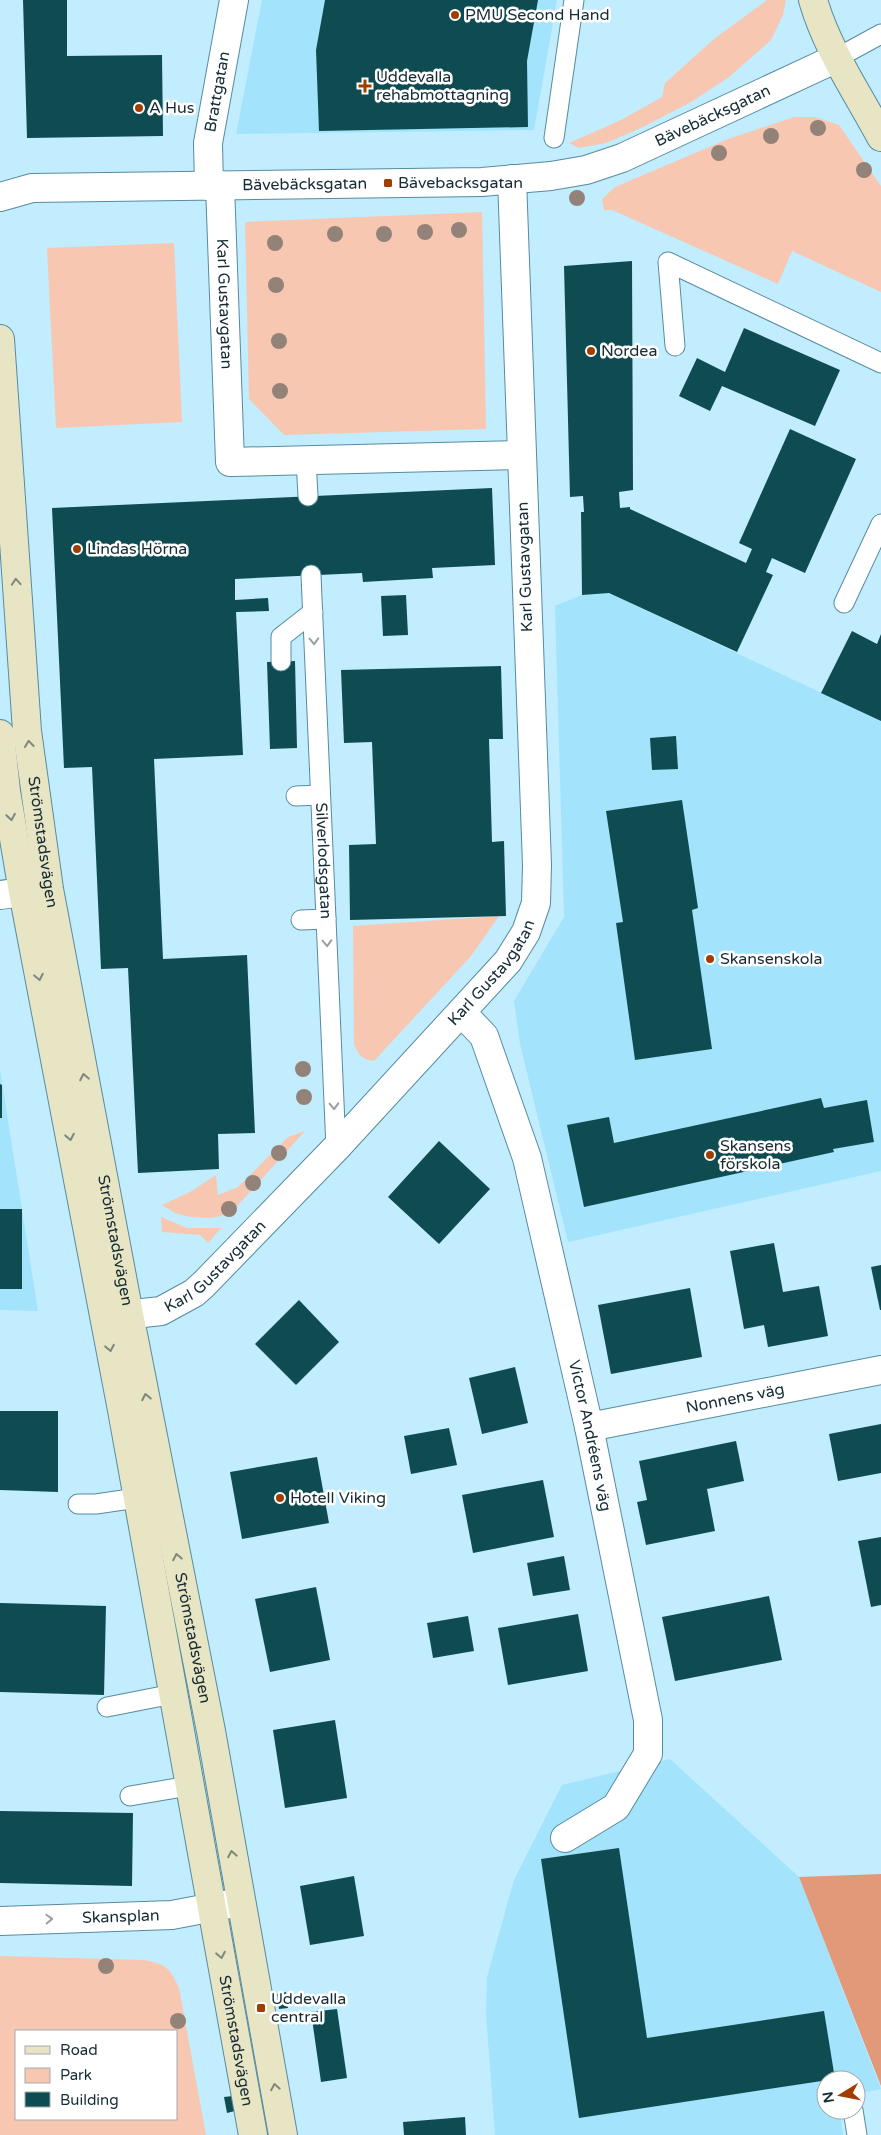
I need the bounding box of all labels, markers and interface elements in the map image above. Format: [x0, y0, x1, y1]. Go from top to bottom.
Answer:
place label: PMU Second Hand [465, 5, 610, 25]
marker: PMU Second Hand [449, 9, 461, 21]
street label: Brattgatan [200, 50, 234, 134]
place label: Uddevalla rehabmottagning [376, 67, 509, 105]
marker: Uddevalla rehabmottagning [358, 79, 372, 93]
street label: Bävebäcksgatan [652, 80, 774, 151]
place label: A Hus [149, 98, 194, 118]
marker: A Hus [133, 102, 145, 114]
place label: Bävebacksgatan [398, 173, 523, 193]
street label: Bävebäcksgatan [242, 174, 367, 195]
marker: Bävebacksgatan [382, 177, 394, 189]
street label: Karl Gustavgatan [212, 238, 237, 370]
place label: Nordea [601, 341, 657, 361]
marker: Nordea [585, 345, 597, 357]
street label: Karl Gustavgatan [513, 501, 537, 633]
place label: Lindas Hörna [87, 539, 187, 559]
marker: Lindas Hörna [71, 543, 83, 555]
one-way arrow [11, 577, 22, 585]
one-way arrow [309, 637, 320, 645]
one-way arrow [24, 739, 35, 747]
street label: Strömstadsvägen [23, 775, 62, 909]
street label: Silverlodsgatan [311, 802, 336, 919]
one-way arrow [5, 813, 15, 822]
street label: Karl Gustavgatan [444, 917, 539, 1030]
one-way arrow [322, 940, 332, 948]
place label: Skansenskola [720, 949, 822, 969]
marker: Skansenskola [704, 953, 716, 965]
one-way arrow [34, 973, 44, 982]
one-way arrow [80, 1072, 90, 1081]
one-way arrow [329, 1102, 340, 1110]
one-way arrow [64, 1133, 74, 1141]
place label: Skansens förskola [720, 1136, 791, 1174]
marker: Skansens förskola [704, 1149, 716, 1161]
street label: Strömstadsvägen [93, 1173, 137, 1307]
street label: Karl Gustavgatan [161, 1216, 270, 1317]
one-way arrow [104, 1344, 114, 1353]
street label: Victor Andréens väg [564, 1358, 616, 1513]
street label: Nonnens väg [684, 1379, 786, 1418]
one-way arrow [141, 1393, 151, 1402]
place label: Hotell Viking [290, 1488, 386, 1508]
marker: Hotell Viking [274, 1492, 286, 1504]
one-way arrow [172, 1552, 182, 1561]
street label: Strömstadsvägen [170, 1571, 215, 1705]
one-way arrow [228, 1850, 238, 1858]
street label: Skansplan [82, 1905, 160, 1928]
one-way arrow [45, 1914, 53, 1924]
one-way arrow [215, 1951, 225, 1960]
street label: Strömstadsvägen [214, 1974, 258, 2108]
place label: Uddevalla central [271, 1989, 346, 2027]
marker: Uddevalla central [255, 2002, 267, 2014]
legend [15, 2030, 178, 2120]
text: Road [60, 2041, 98, 2059]
text: Park [60, 2066, 92, 2084]
north arrow [816, 2070, 866, 2120]
one-way arrow [271, 2083, 281, 2091]
text: N [819, 2090, 838, 2104]
text: Building [60, 2091, 119, 2109]

